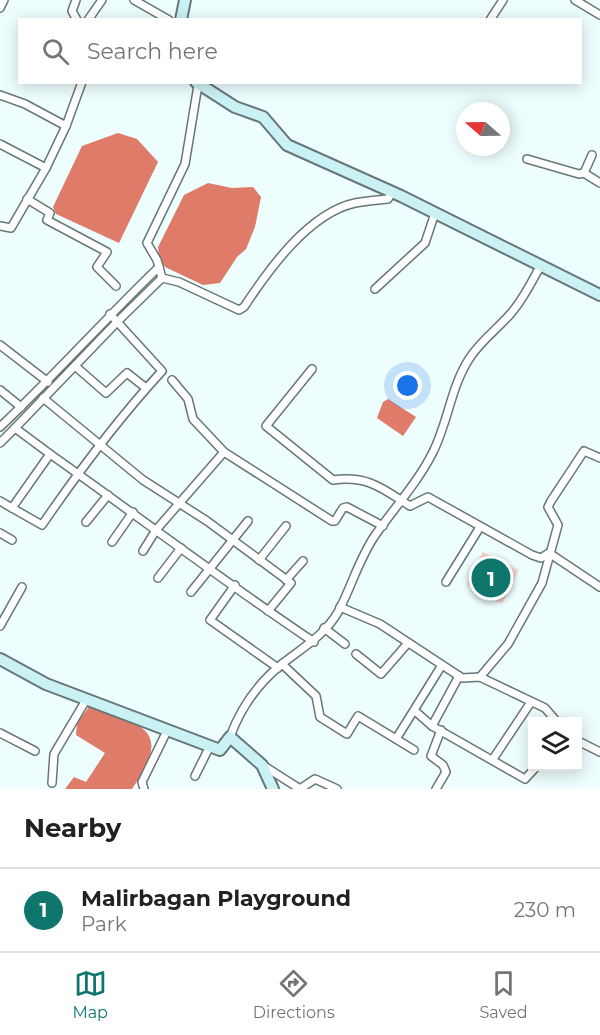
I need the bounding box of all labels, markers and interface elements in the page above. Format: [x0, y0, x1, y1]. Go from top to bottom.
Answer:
search box [18, 18, 582, 84]
icon: search [39, 35, 72, 68]
text: Search here [87, 38, 218, 65]
north arrow [456, 102, 510, 156]
your location [393, 371, 422, 400]
pin: 1 [472, 556, 510, 600]
map controls [528, 717, 582, 771]
button: layers [528, 717, 582, 771]
text: Nearby [24, 812, 121, 844]
text: Malirbagan Playground [81, 885, 351, 912]
text: 1 [40, 898, 47, 922]
text: 230 m [514, 898, 576, 922]
text: Park [81, 912, 127, 936]
tab: Map [72, 967, 108, 1022]
tab: Directions [253, 967, 335, 1022]
tab: Saved [480, 967, 528, 1022]

